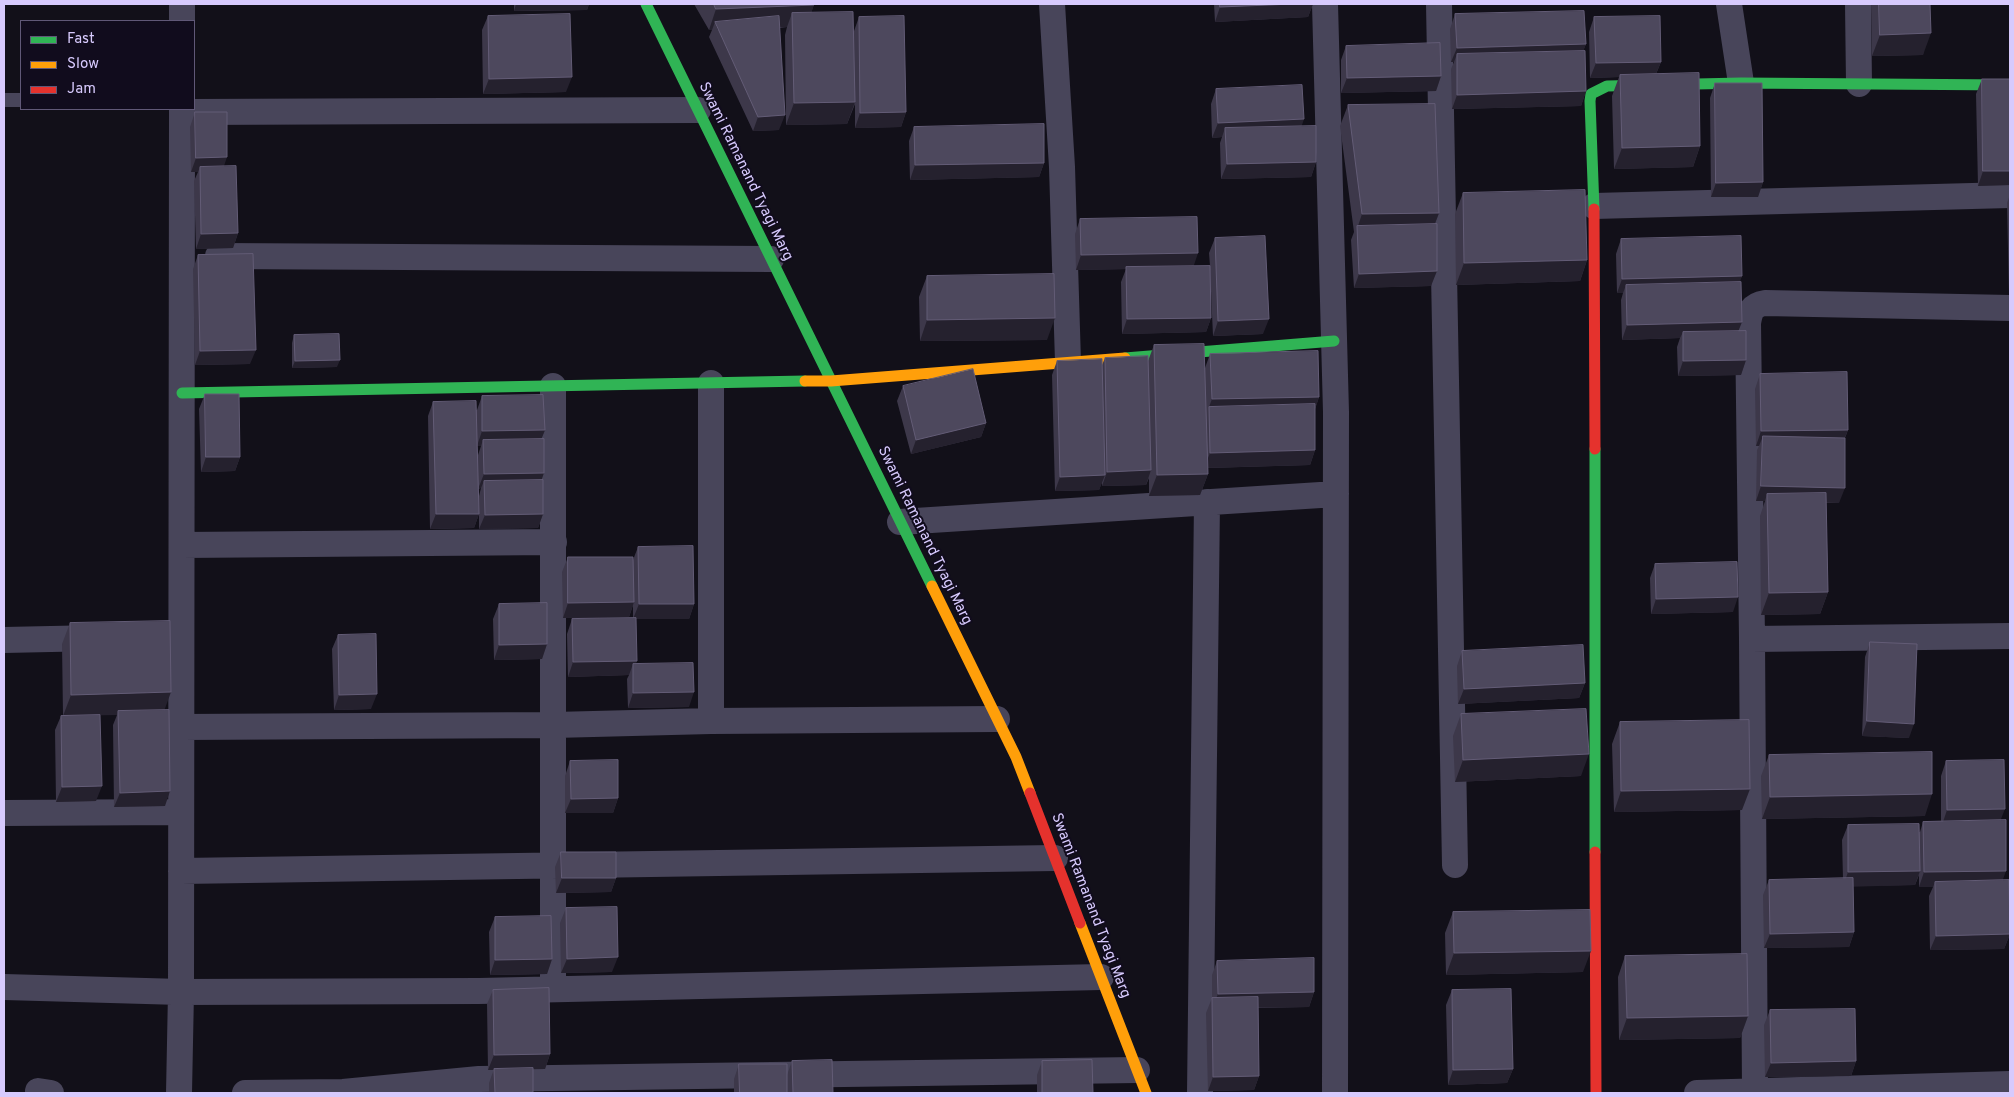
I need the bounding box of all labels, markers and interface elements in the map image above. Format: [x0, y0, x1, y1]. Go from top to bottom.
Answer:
legend [20, 20, 195, 110]
text: Fast [67, 30, 95, 49]
text: Slow [67, 55, 99, 74]
text: Jam [67, 80, 96, 99]
street label: Swami Ramanand Tyagi Marg [694, 80, 796, 264]
street label: Swami Ramanand Tyagi Marg [873, 444, 975, 628]
street label: Swami Ramanand Tyagi Marg [1046, 811, 1134, 1001]

